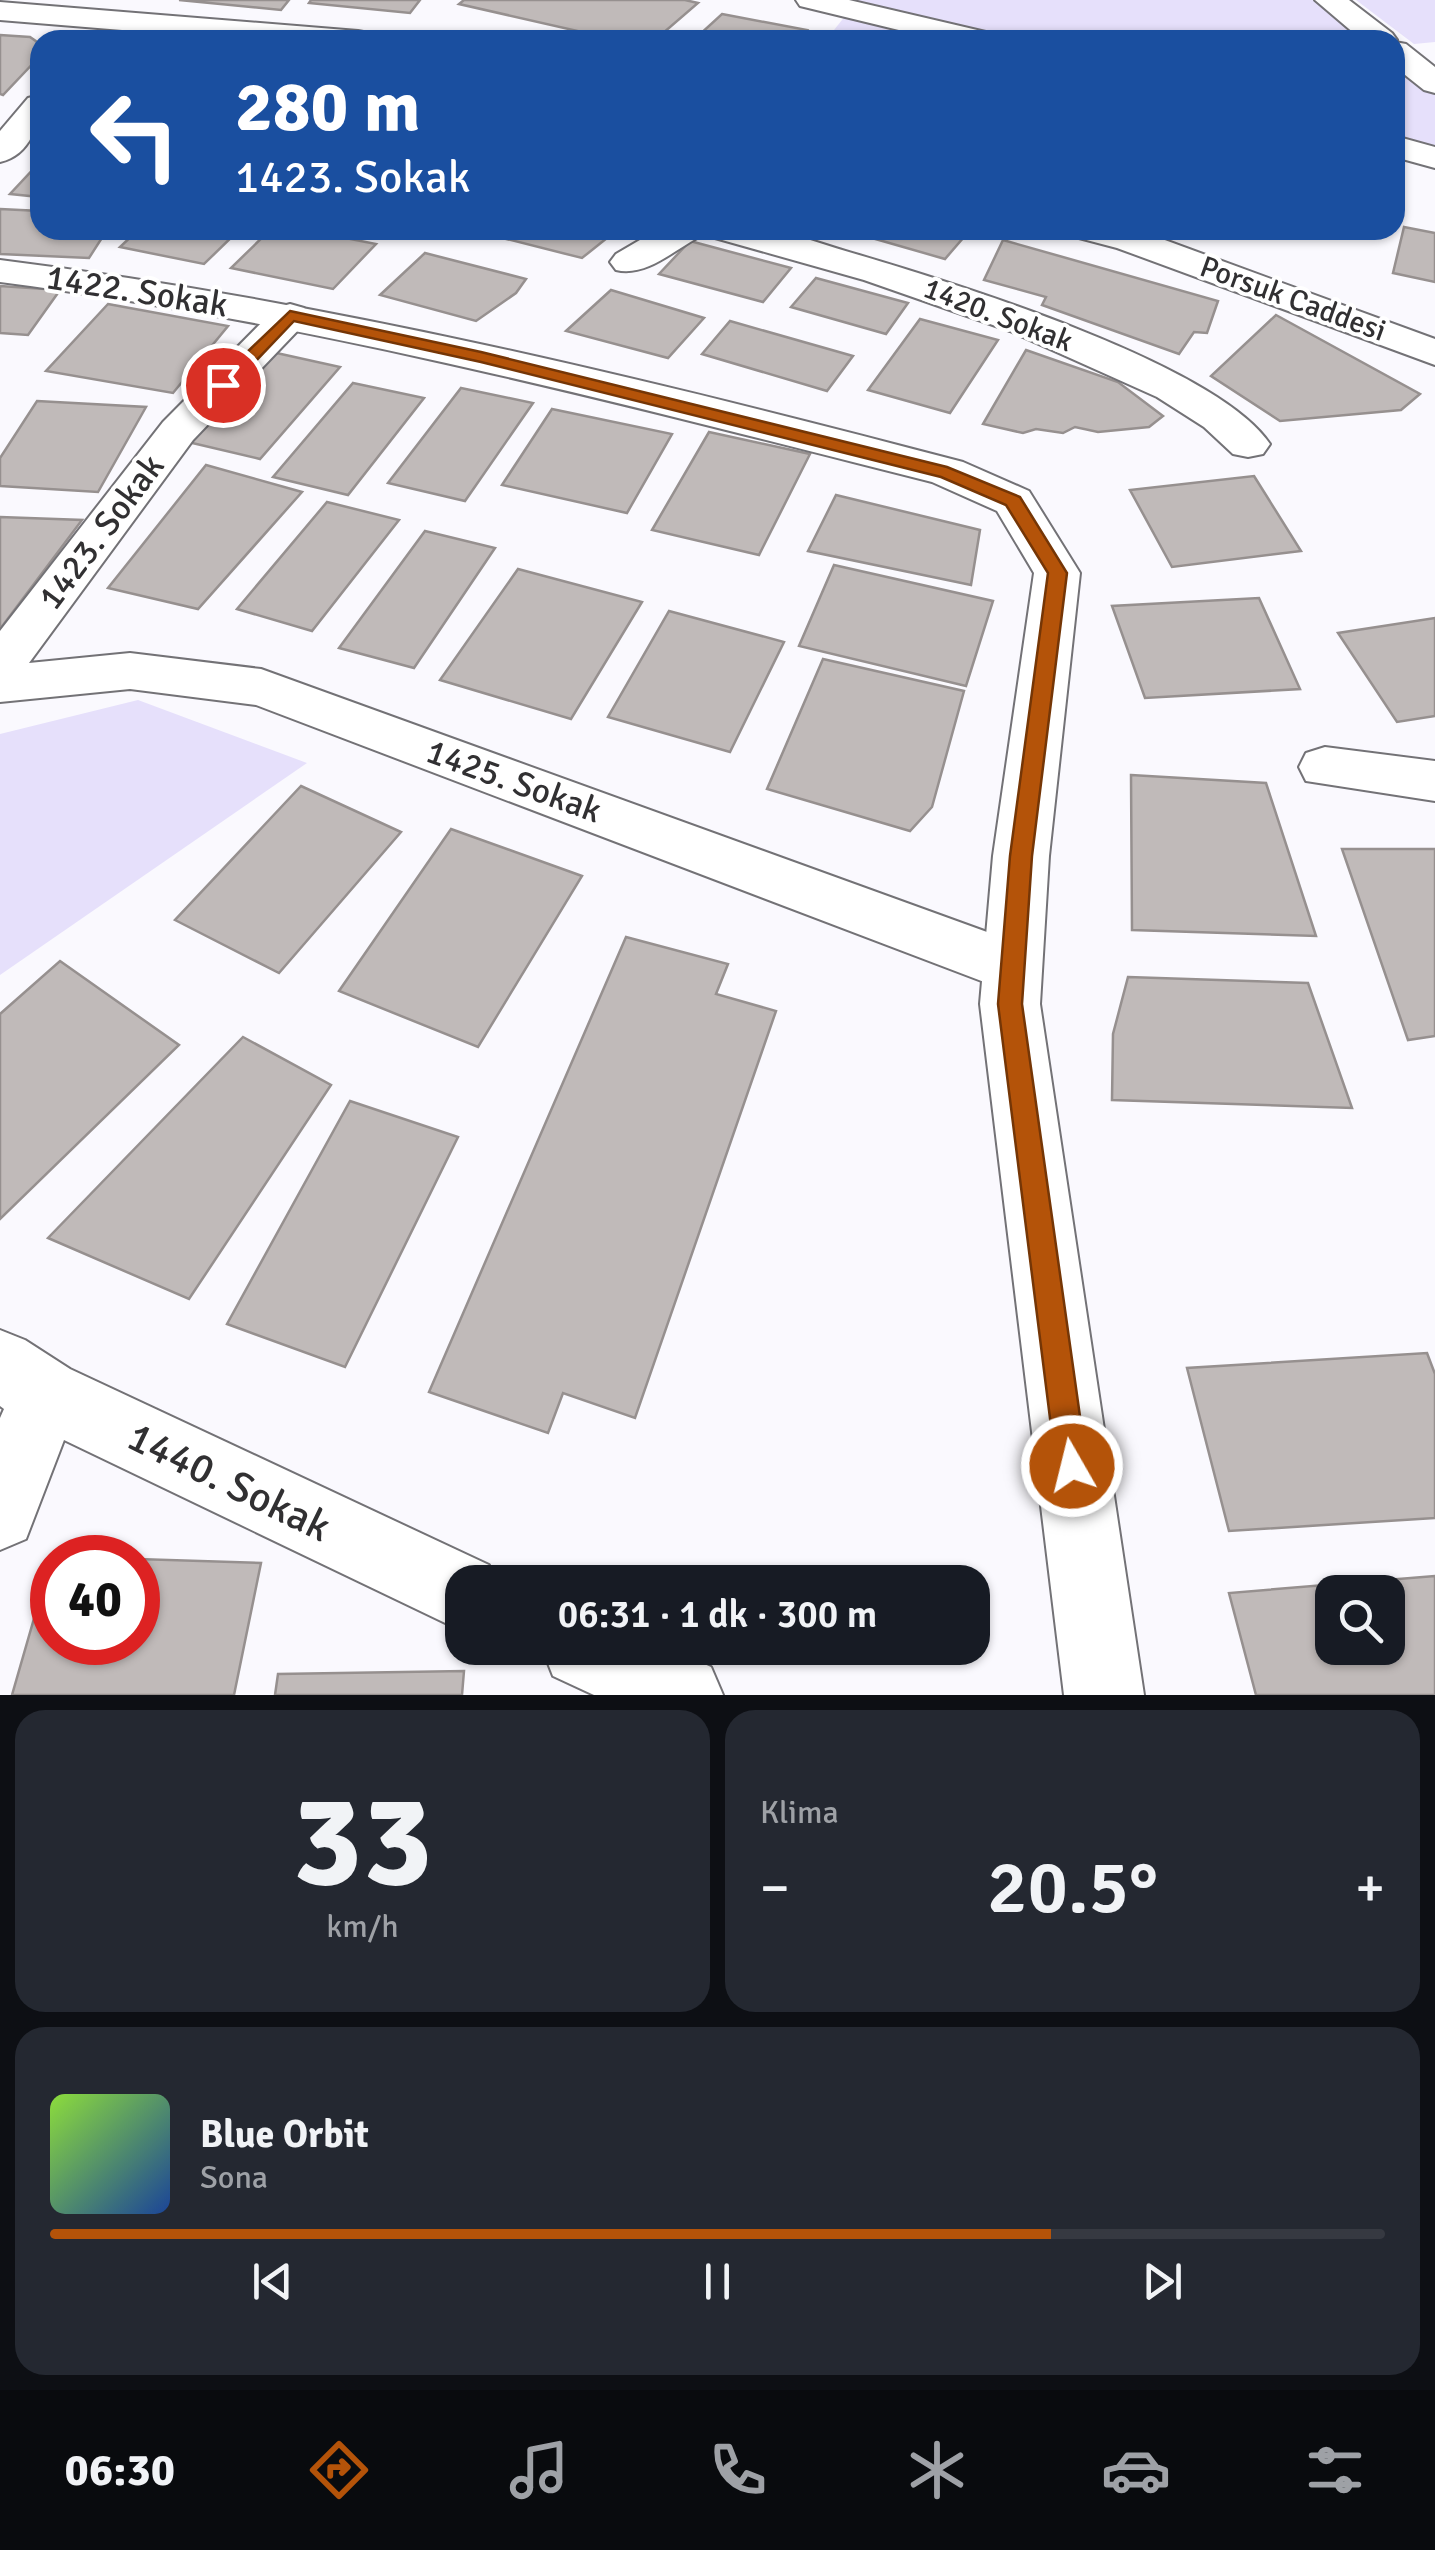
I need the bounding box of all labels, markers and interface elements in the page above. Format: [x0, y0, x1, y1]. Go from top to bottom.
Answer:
text: 280 m [235, 64, 420, 150]
icon: left [70, 70, 200, 200]
text: 1423. Sokak [235, 150, 470, 205]
street label: Porsuk Caddesi [1195, 248, 1391, 350]
street label: 1422. Sokak [43, 255, 231, 327]
street label: 1420. Sokak [918, 270, 1078, 360]
pin [181, 343, 266, 428]
icon: arrive [196, 358, 251, 413]
street label: 1423. Sokak [29, 446, 173, 618]
street label: 1425. Sokak [421, 730, 607, 832]
street label: 1440. Sokak [119, 1411, 339, 1553]
position arrow [1020, 1414, 1124, 1518]
speed limit sign: 40 [30, 1535, 160, 1665]
map controls [1315, 1575, 1405, 1665]
button: search [1315, 1575, 1405, 1665]
text: 06:31 · 1 dk · 300 m [558, 1591, 877, 1638]
text: 33 [292, 1762, 433, 1922]
text: Klima [760, 1793, 839, 1832]
text: 20.5° [987, 1841, 1158, 1934]
text: − [760, 1854, 790, 1922]
text: + [1355, 1854, 1385, 1922]
text: km/h [326, 1907, 399, 1946]
text: Blue Orbit [200, 2111, 369, 2158]
text: Sona [200, 2158, 268, 2197]
icon: previous [245, 2254, 300, 2309]
icon: pause [690, 2254, 745, 2309]
icon: next [1135, 2254, 1190, 2309]
icon: directions [304, 2435, 374, 2505]
icon: music [504, 2435, 574, 2505]
icon: phone [703, 2435, 773, 2505]
icon: climate [902, 2435, 972, 2505]
icon: car [1101, 2435, 1171, 2505]
icon: filters [1300, 2435, 1370, 2505]
text: 06:30 [65, 2443, 175, 2498]

